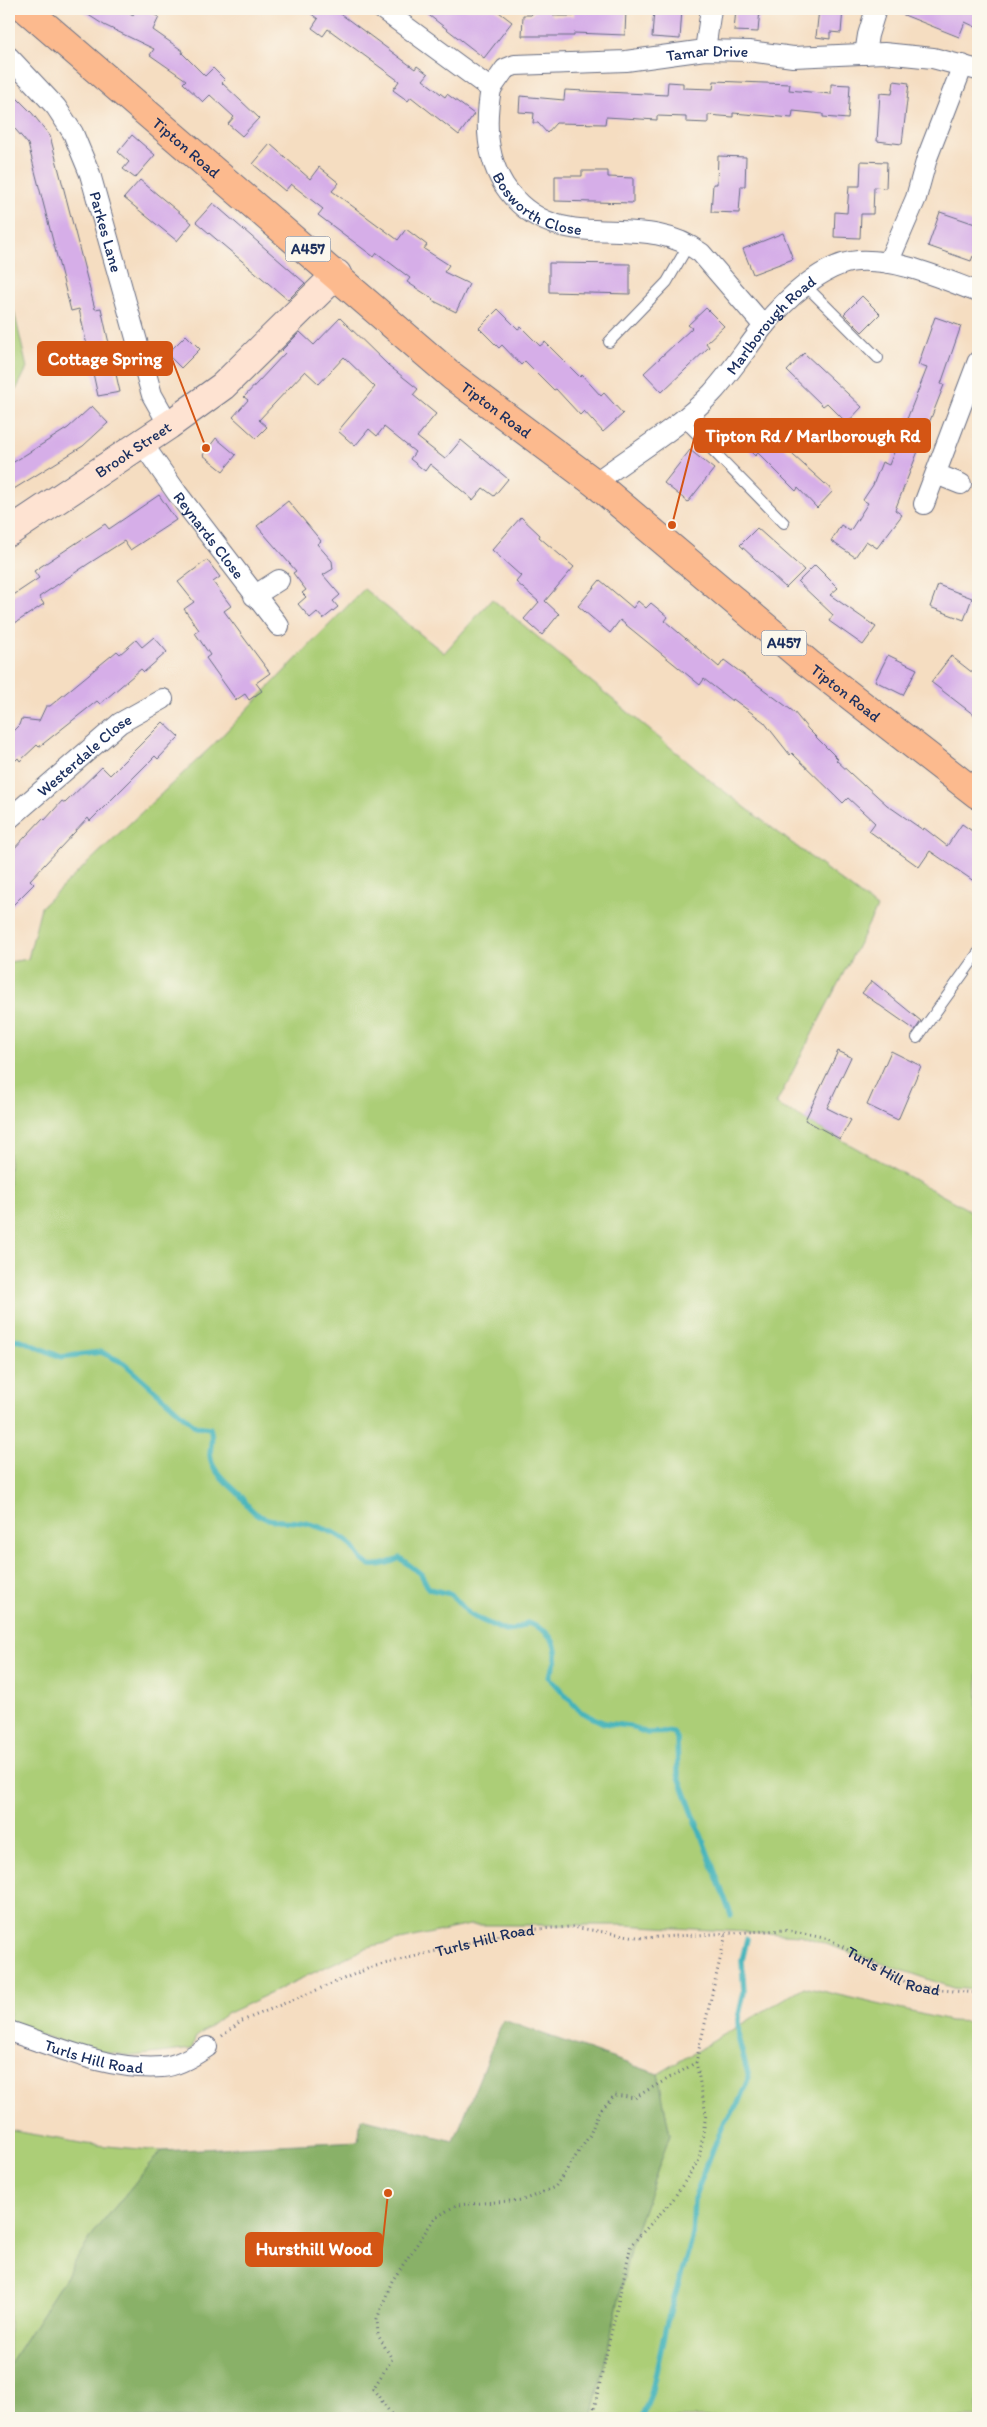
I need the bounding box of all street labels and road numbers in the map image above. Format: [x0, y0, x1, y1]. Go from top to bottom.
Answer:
street label: Tamar Drive [665, 40, 748, 65]
street label: Tipton Road [149, 113, 225, 182]
street label: Bosworth Close [489, 169, 583, 239]
street label: Parkes Lane [86, 189, 127, 274]
road number: A457 [286, 236, 330, 262]
street label: Marlborough Road [722, 271, 819, 378]
street label: Tipton Road [458, 377, 536, 442]
street label: Brook Street [91, 417, 175, 481]
street label: Reynards Close [170, 488, 249, 582]
road number: A457 [762, 630, 806, 656]
street label: Tipton Road [807, 660, 885, 726]
street label: Westerdale Close [33, 709, 135, 800]
street label: Turls Hill Road [433, 1920, 535, 1960]
street label: Turls Hill Road [843, 1941, 942, 1999]
street label: Turls Hill Road [42, 2035, 144, 2077]

